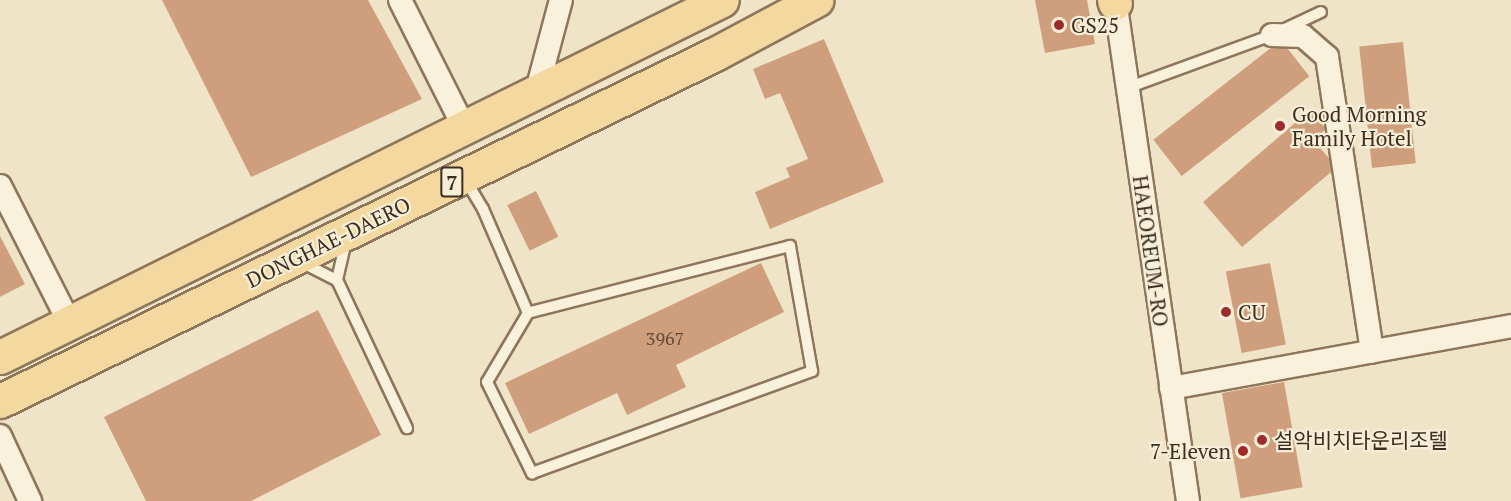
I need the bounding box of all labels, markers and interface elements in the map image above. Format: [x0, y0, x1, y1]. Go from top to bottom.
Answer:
place label: GS25 [1071, 12, 1119, 38]
marker: GS25 [1052, 18, 1066, 32]
place label: Good Morning Family Hotel [1292, 101, 1427, 151]
marker: Good Morning Family Hotel [1273, 119, 1287, 133]
road number: 7 [440, 165, 464, 199]
street label: HAEOREUM-RO [1128, 174, 1174, 328]
street label: DONGHAE-DAERO [242, 191, 414, 293]
place label: CU [1238, 299, 1266, 325]
marker: CU [1219, 305, 1233, 319]
house number: 3967 [646, 327, 684, 349]
place label: 설악비치타운리조텔 [1274, 427, 1448, 453]
marker: 설악비치타운리조텔 [1255, 433, 1269, 447]
place label: 7-Eleven [1150, 438, 1231, 464]
marker: 7-Eleven [1236, 444, 1250, 458]

